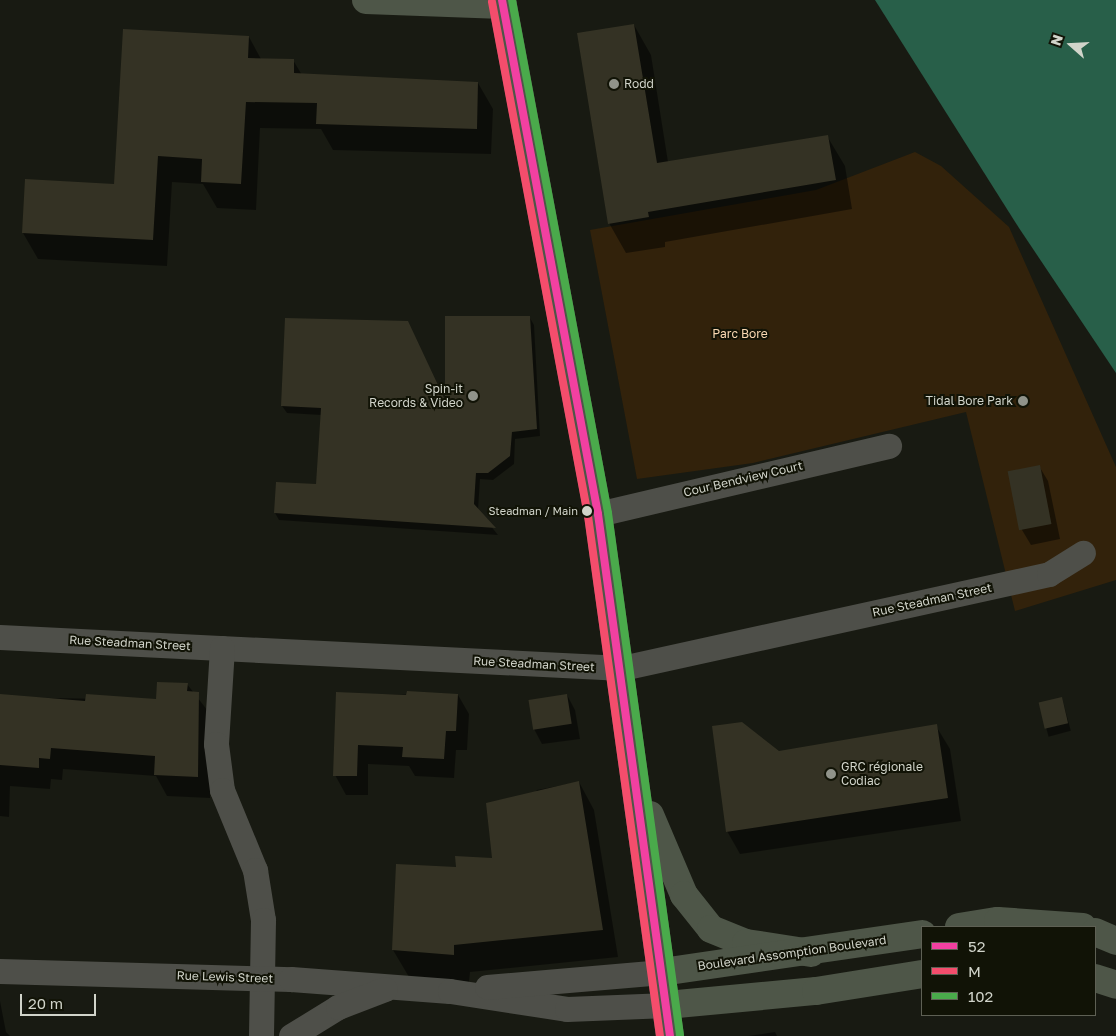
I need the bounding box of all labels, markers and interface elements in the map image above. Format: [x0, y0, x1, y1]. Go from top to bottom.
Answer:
north arrow [1046, 20, 1096, 70]
text: N [1047, 32, 1066, 48]
place label: Rodd [624, 77, 654, 91]
marker: Rodd [608, 78, 620, 90]
park label: Parc Bore [712, 327, 768, 341]
place label: Spin-it Records & Video [369, 382, 463, 410]
marker: Spin-it Records & Video [467, 390, 479, 402]
place label: Tidal Bore Park [926, 394, 1013, 408]
marker: Tidal Bore Park [1017, 395, 1029, 407]
street label: Cour Bendview Court [682, 458, 804, 500]
place label: Steadman / Main [489, 504, 578, 518]
marker: Steadman / Main [582, 506, 592, 516]
street label: Rue Steadman Street [871, 580, 993, 620]
street label: Rue Steadman Street [69, 633, 191, 653]
street label: Rue Steadman Street [473, 654, 595, 674]
place label: GRC régionale Codiac [841, 760, 923, 788]
marker: GRC régionale Codiac [825, 768, 837, 780]
legend [921, 926, 1096, 1016]
street label: Boulevard Assomption Boulevard [697, 933, 887, 973]
text: 52 [968, 937, 985, 955]
text: M [968, 962, 981, 980]
street label: Rue Lewis Street [177, 968, 273, 986]
scale bar [22, 984, 99, 1016]
text: 102 [968, 987, 993, 1005]
text: 20 m [28, 994, 63, 1012]

